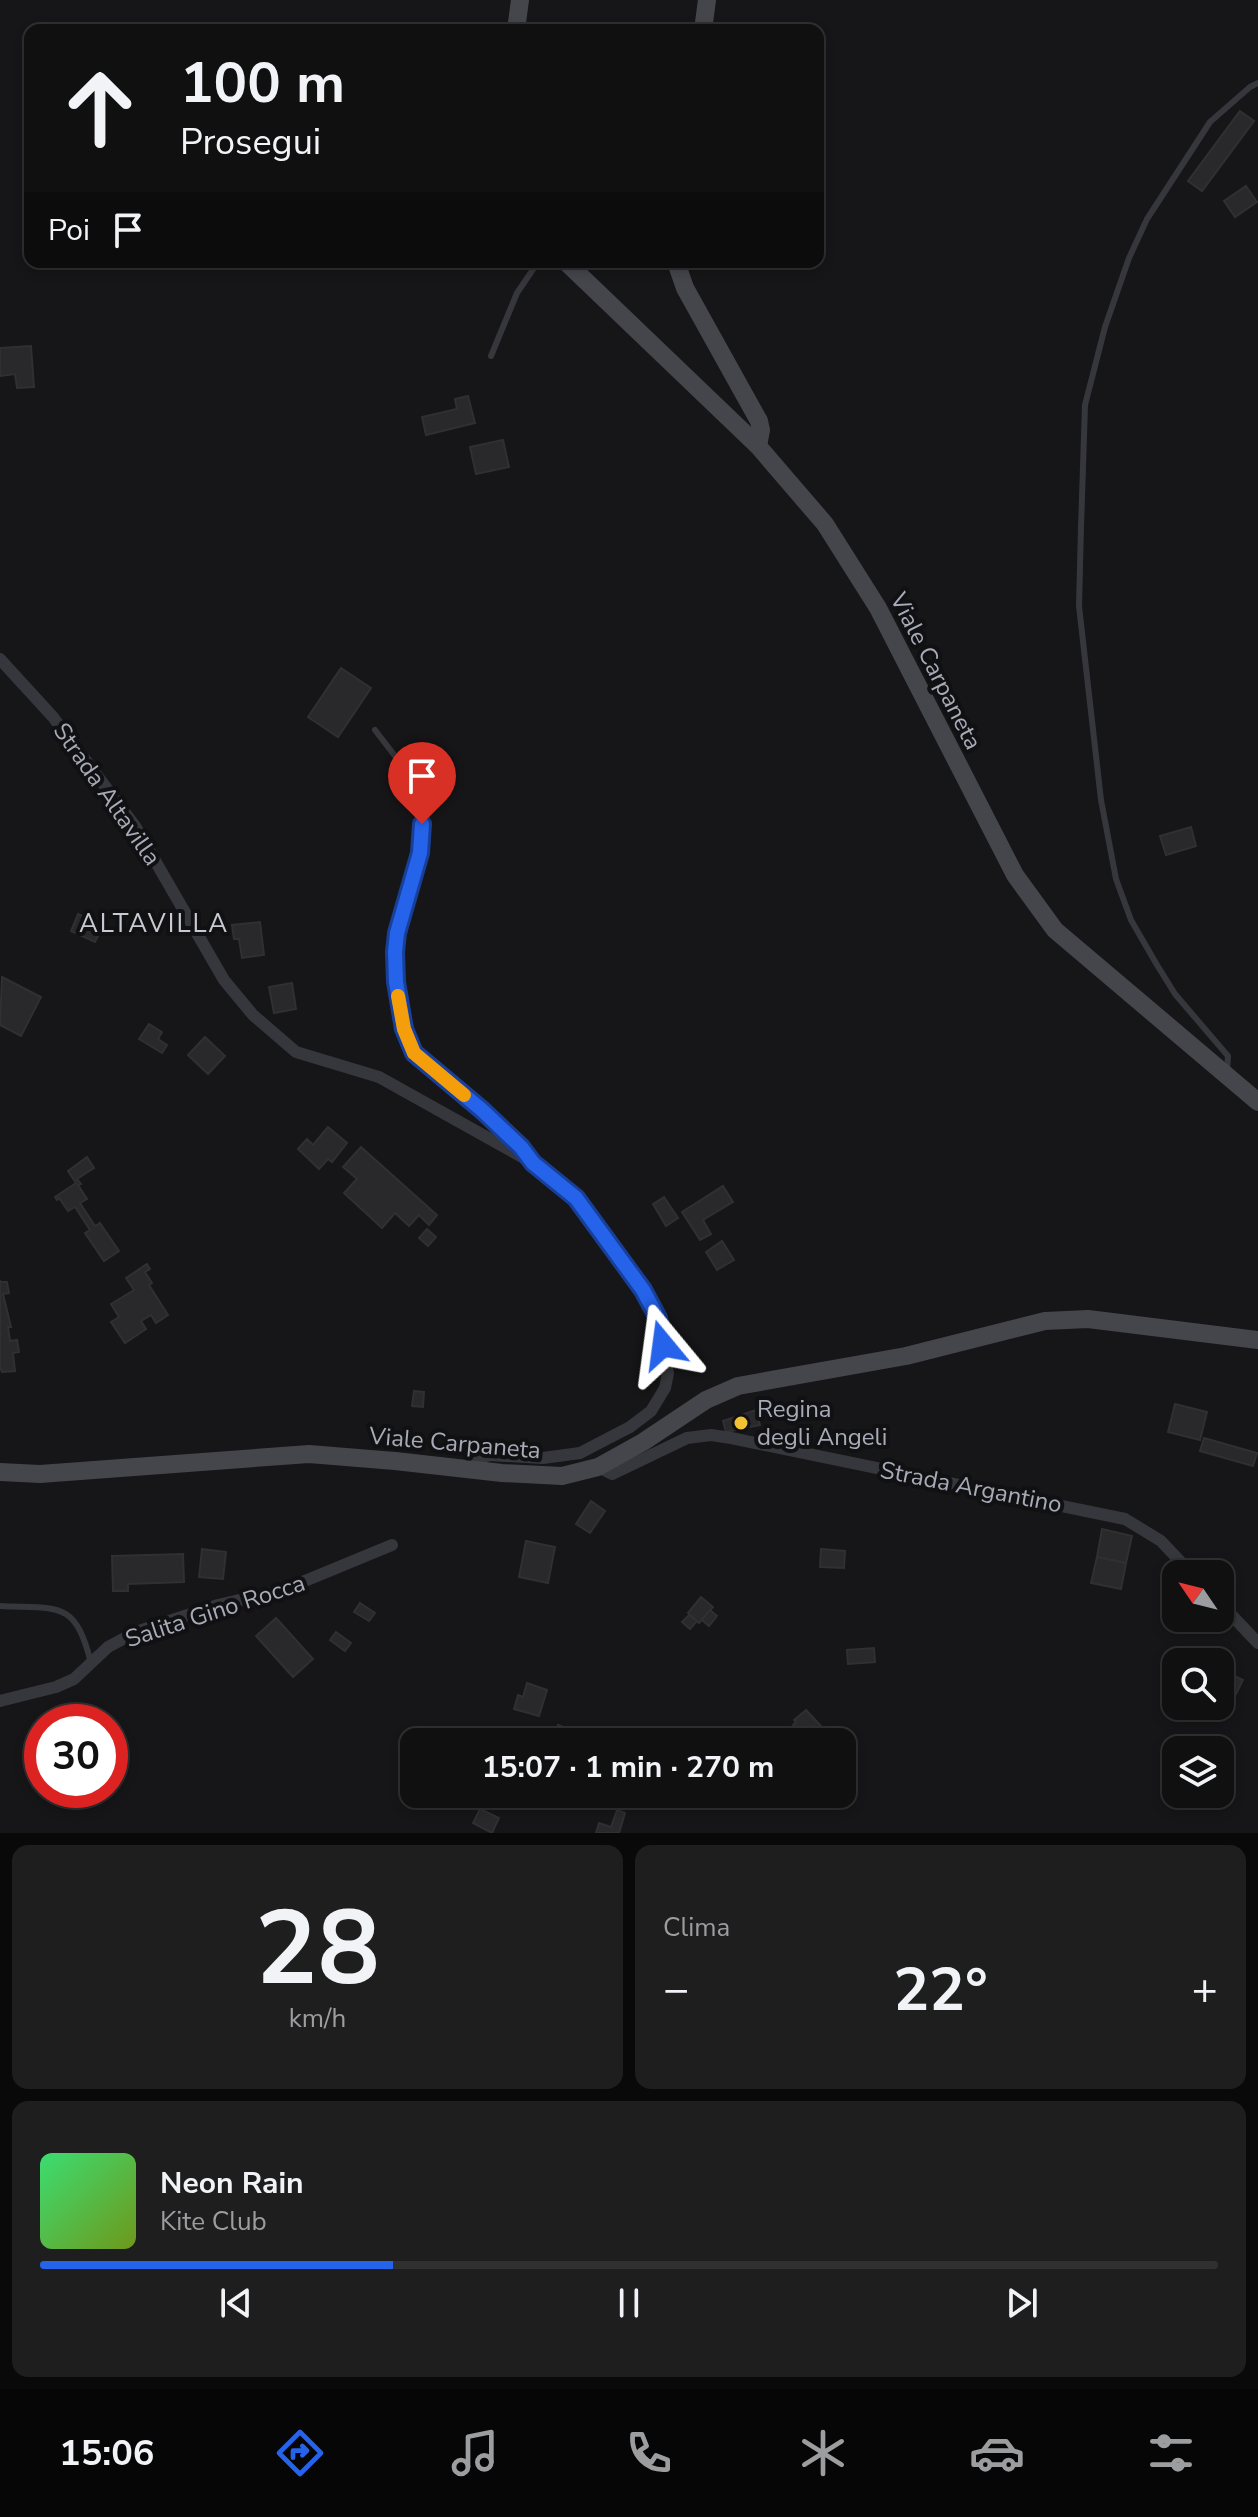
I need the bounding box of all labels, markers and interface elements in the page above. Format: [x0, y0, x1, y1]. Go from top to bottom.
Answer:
text: 100 m [180, 45, 345, 122]
icon: ahead [48, 56, 152, 160]
text: Prosegui [180, 118, 321, 167]
icon: arrive [106, 208, 150, 252]
text: Poi [48, 210, 90, 251]
street label: Viale Carpaneta [882, 586, 989, 755]
street label: Strada Altavilla [46, 716, 168, 872]
pin [388, 742, 456, 824]
icon: arrive [400, 754, 444, 798]
district label: ALTAVILLA [79, 906, 229, 941]
position arrow [621, 1303, 705, 1387]
place label: Regina degli Angeli [757, 1393, 887, 1453]
marker: Regina degli Angeli [732, 1414, 750, 1432]
street label: Viale Carpaneta [367, 1419, 542, 1466]
street label: Strada Argantino [877, 1454, 1065, 1520]
north arrow [1162, 1560, 1234, 1632]
map controls [1162, 1560, 1234, 1808]
street label: Salita Gino Rocca [121, 1567, 309, 1655]
button: search [1162, 1648, 1234, 1720]
speed limit sign: 30 [24, 1704, 128, 1808]
button: layers [1162, 1736, 1234, 1808]
text: 15:07 · 1 min · 270 m [482, 1747, 774, 1788]
text: 28 [255, 1878, 380, 2020]
text: Clima [663, 1910, 730, 1945]
text: 22° [893, 1949, 988, 2031]
text: − [663, 1960, 689, 2020]
text: + [1192, 1960, 1218, 2020]
text: km/h [289, 2001, 346, 2036]
text: Neon Rain [160, 2163, 304, 2204]
text: Kite Club [160, 2204, 267, 2239]
icon: previous [214, 2281, 258, 2325]
icon: pause [607, 2281, 651, 2325]
icon: next [1000, 2281, 1044, 2325]
icon: directions [272, 2425, 328, 2481]
icon: music [447, 2425, 503, 2481]
icon: phone [621, 2425, 677, 2481]
icon: climate [795, 2425, 851, 2481]
icon: car [969, 2425, 1025, 2481]
icon: filters [1143, 2425, 1199, 2481]
text: 15:06 [59, 2429, 154, 2478]

